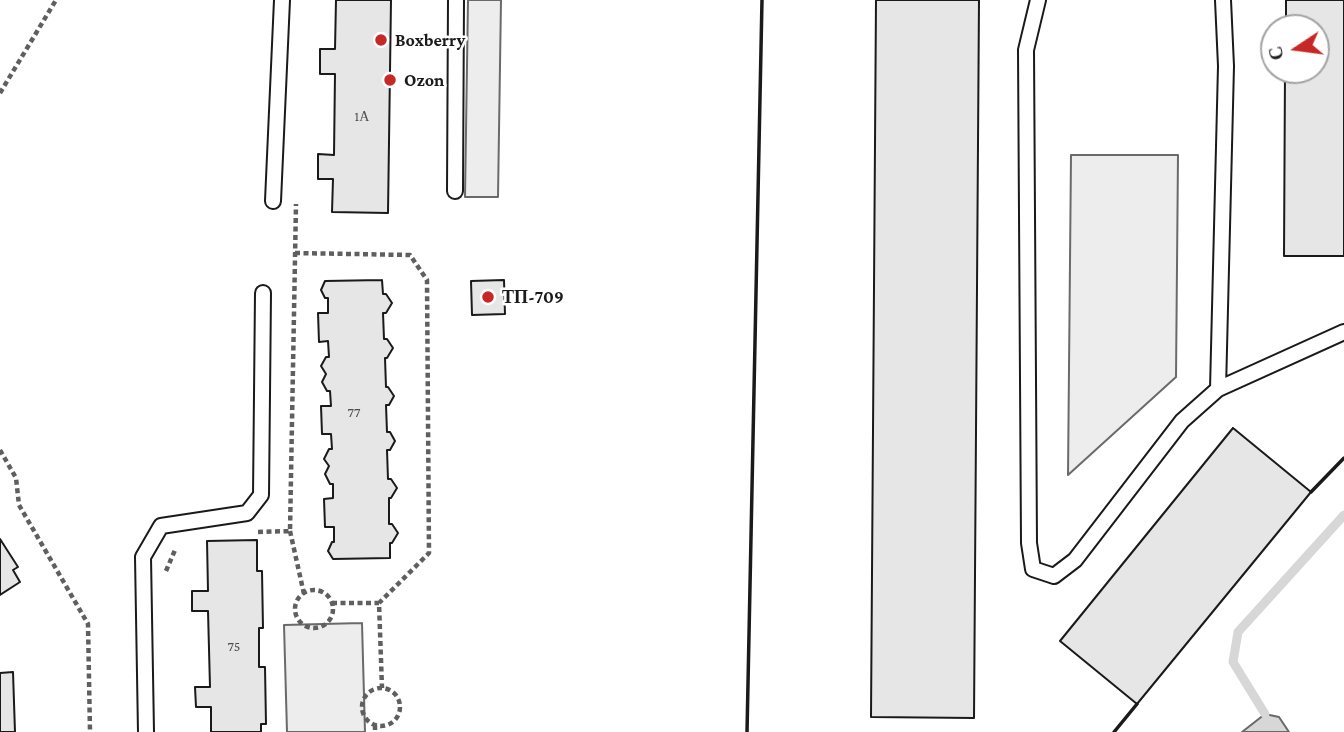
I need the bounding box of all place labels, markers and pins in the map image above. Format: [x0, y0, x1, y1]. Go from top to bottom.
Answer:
place label: Boxberry [395, 29, 465, 51]
marker: Boxberry [373, 32, 389, 48]
place label: Ozon [404, 69, 444, 91]
marker: Ozon [382, 72, 398, 88]
place label: ТП-709 [502, 286, 564, 308]
marker: ТП-709 [480, 289, 496, 305]

